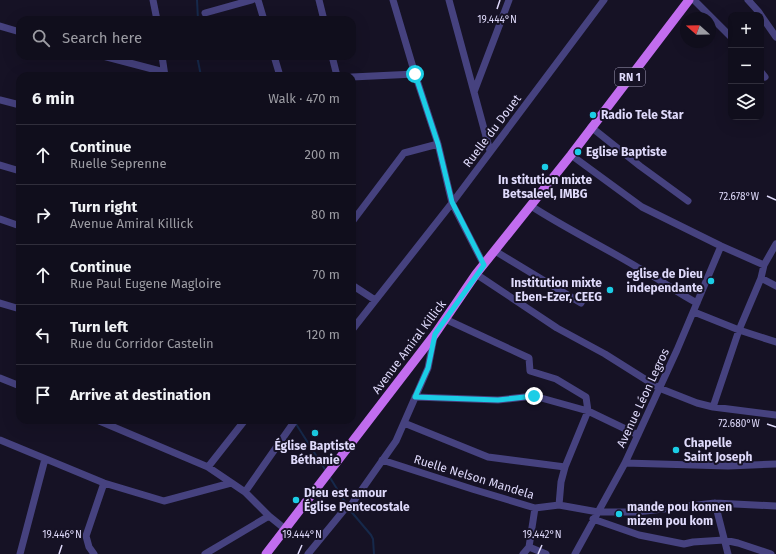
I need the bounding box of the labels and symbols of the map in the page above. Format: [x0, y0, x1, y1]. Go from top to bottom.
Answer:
north arrow [680, 12, 716, 48]
text: 19.444°N [477, 14, 517, 26]
route start [406, 65, 424, 83]
road number: RN 1 [615, 68, 645, 86]
street label: Ruelle du Douet [460, 91, 524, 170]
place label: Radio Tele Star [601, 108, 684, 122]
marker: Radio Tele Star [588, 110, 598, 120]
place label: Eglise Baptiste [586, 145, 667, 159]
marker: Eglise Baptiste [573, 147, 583, 157]
marker: In stitution mixte Betsaleel, IMBG [540, 162, 550, 172]
place label: In stitution mixte Betsaleel, IMBG [498, 173, 592, 201]
text: 72.678°W [719, 191, 760, 203]
place label: eglise de Dieu independante [626, 267, 703, 295]
place label: Institution mixte Eben-Ezer, CEEG [511, 276, 602, 304]
marker: eglise de Dieu independante [706, 276, 716, 286]
marker: Institution mixte Eben-Ezer, CEEG [605, 285, 615, 295]
street label: Avenue Amiral Killick [369, 297, 449, 397]
street label: Avenue Léon Legros [614, 346, 672, 450]
route end [525, 387, 543, 405]
text: 72.680°W [718, 418, 760, 430]
marker: Église Baptiste Béthanie [310, 428, 320, 438]
place label: Chapelle Saint Joseph [684, 436, 753, 464]
place label: Église Baptiste Béthanie [275, 437, 356, 467]
marker: Chapelle Saint Joseph [671, 445, 681, 455]
street label: Ruelle Nelson Mandela [412, 452, 536, 502]
place label: Dieu est amour Église Pentecostale [304, 486, 410, 514]
marker: Dieu est amour Église Pentecostale [291, 495, 301, 505]
place label: mande pou konnen mizem pou kom [627, 500, 732, 528]
marker: mande pou konnen mizem pou kom [614, 509, 624, 519]
text: 19.446°N [42, 529, 82, 541]
text: 19.444°N [282, 529, 322, 541]
text: 19.442°N [522, 529, 562, 541]

